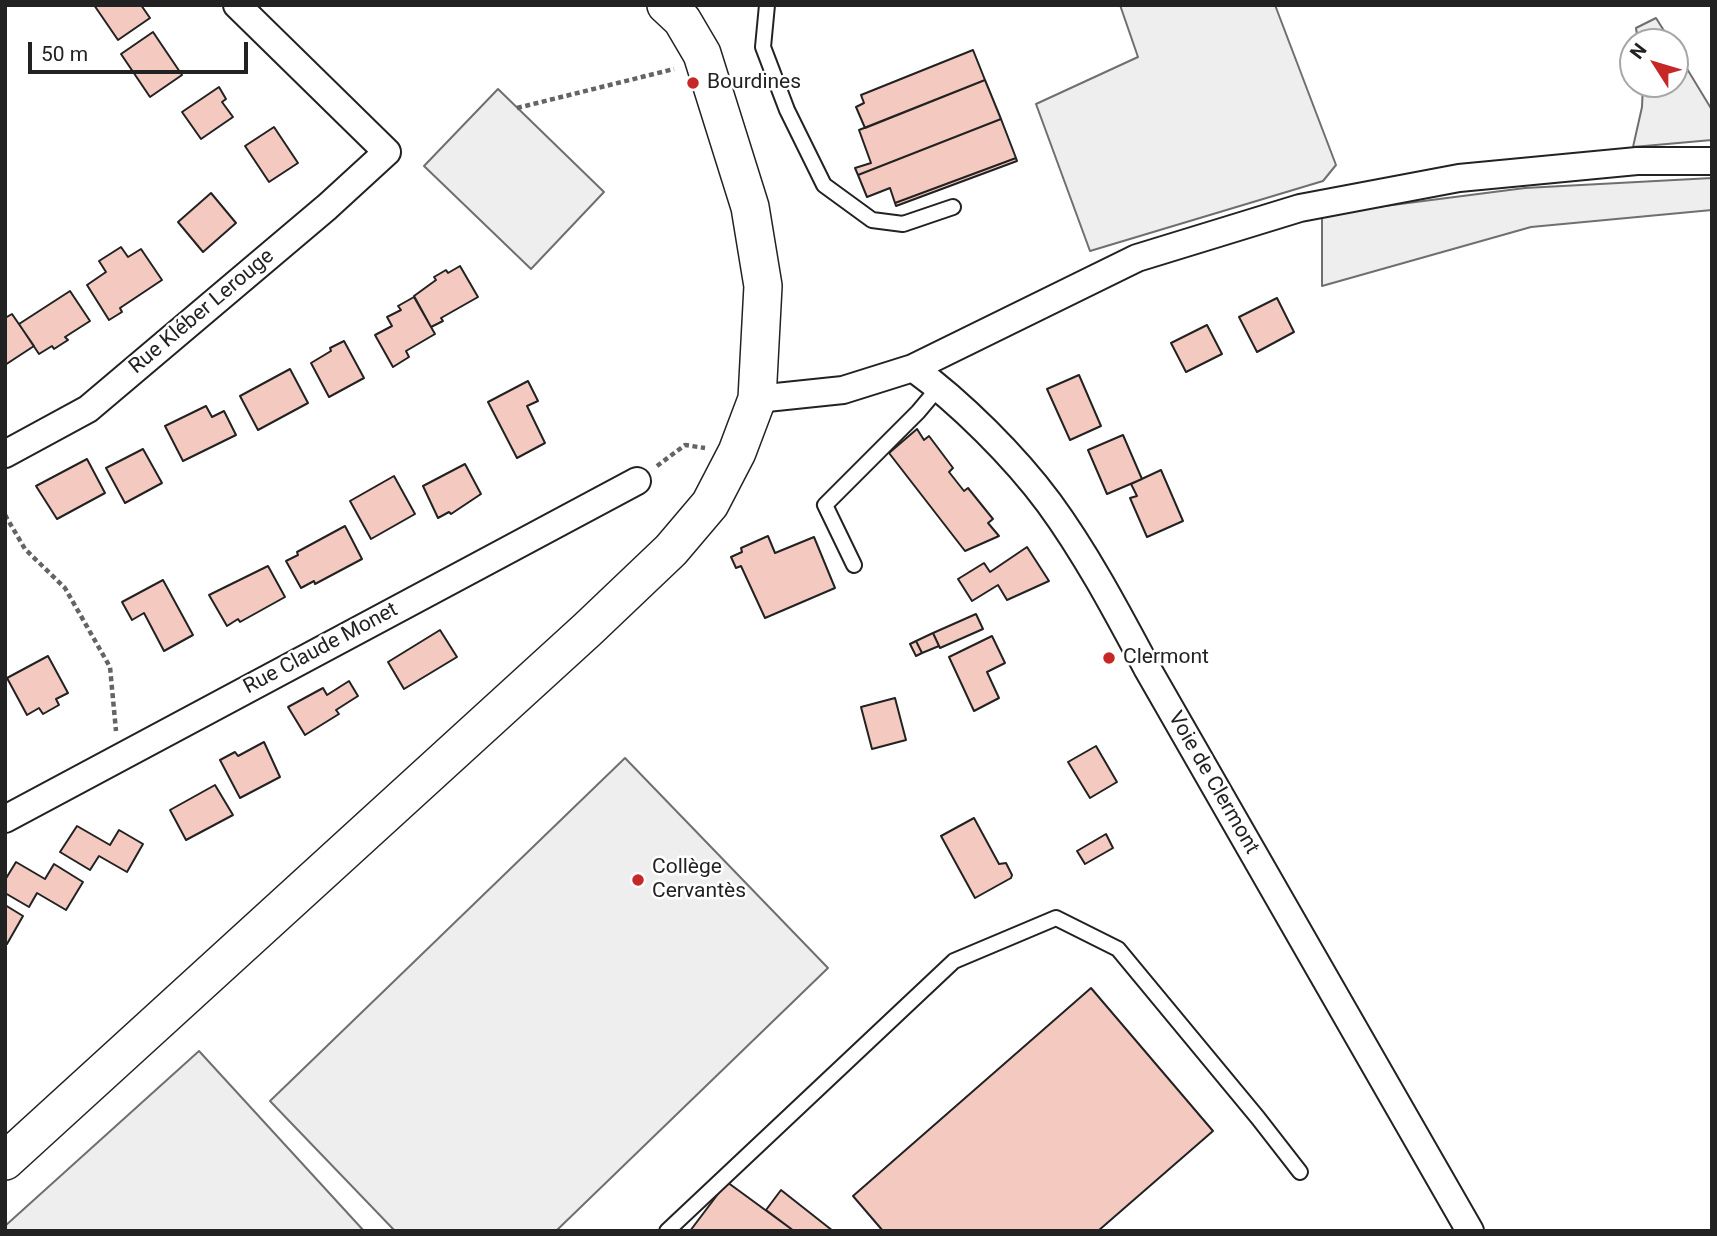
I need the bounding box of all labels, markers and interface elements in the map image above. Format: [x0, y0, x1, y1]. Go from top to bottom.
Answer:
scale bar [32, 28, 252, 72]
north arrow [1619, 28, 1689, 98]
text: N [1625, 39, 1652, 64]
text: 50 m [41, 42, 88, 66]
place label: Bourdines [707, 70, 801, 96]
marker: Bourdines [685, 75, 701, 91]
street label: Rue Kléber Lerouge [124, 244, 280, 380]
street label: Rue Claude Monet [240, 598, 402, 700]
place label: Clermont [1123, 645, 1209, 671]
marker: Clermont [1101, 650, 1117, 666]
street label: Voie de Clermont [1162, 707, 1264, 859]
place label: Collège Cervantès [652, 855, 746, 905]
marker: Collège Cervantès [630, 872, 646, 888]

